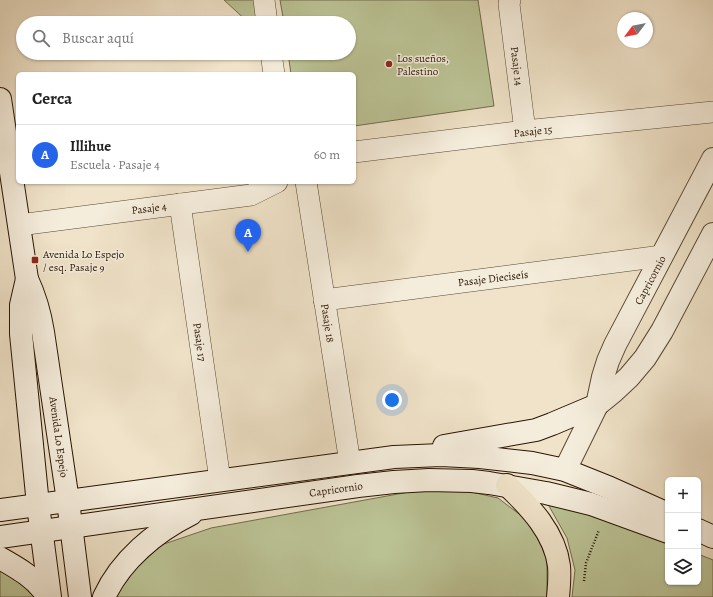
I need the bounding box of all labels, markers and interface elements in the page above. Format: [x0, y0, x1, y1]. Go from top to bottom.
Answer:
north arrow [617, 12, 653, 48]
search box [16, 16, 356, 60]
icon: search [30, 27, 52, 49]
text: Buscar aquí [62, 28, 134, 48]
street label: Pasaje 14 [507, 46, 526, 86]
place label: Los sueños, Palestino [397, 51, 449, 79]
marker: Los sueños, Palestino [384, 59, 394, 69]
text: Cerca [32, 87, 72, 110]
street label: Pasaje 15 [513, 122, 553, 141]
text: Illihue [70, 136, 111, 156]
text: A [41, 146, 49, 163]
text: 60 m [314, 146, 340, 163]
text: Escuela · Pasaje 4 [70, 156, 160, 173]
street label: Pasaje 4 [131, 199, 168, 218]
pin: A [235, 219, 261, 252]
place label: Avenida Lo Espejo / esq. Pasaje 9 [42, 247, 125, 275]
street label: Capricornio [631, 252, 670, 308]
marker: Avenida Lo Espejo / esq. Pasaje 9 [30, 255, 40, 265]
street label: Pasaje Dieciseís [457, 267, 529, 290]
street label: Pasaje 18 [317, 302, 338, 344]
street label: Pasaje 17 [189, 322, 210, 363]
your location [382, 390, 402, 410]
street label: Avenida Lo Espejo [45, 395, 72, 479]
map controls [665, 477, 701, 585]
button: + [665, 477, 701, 513]
street label: Capricornio [308, 478, 364, 501]
button: − [665, 513, 701, 549]
button: layers [665, 549, 701, 585]

